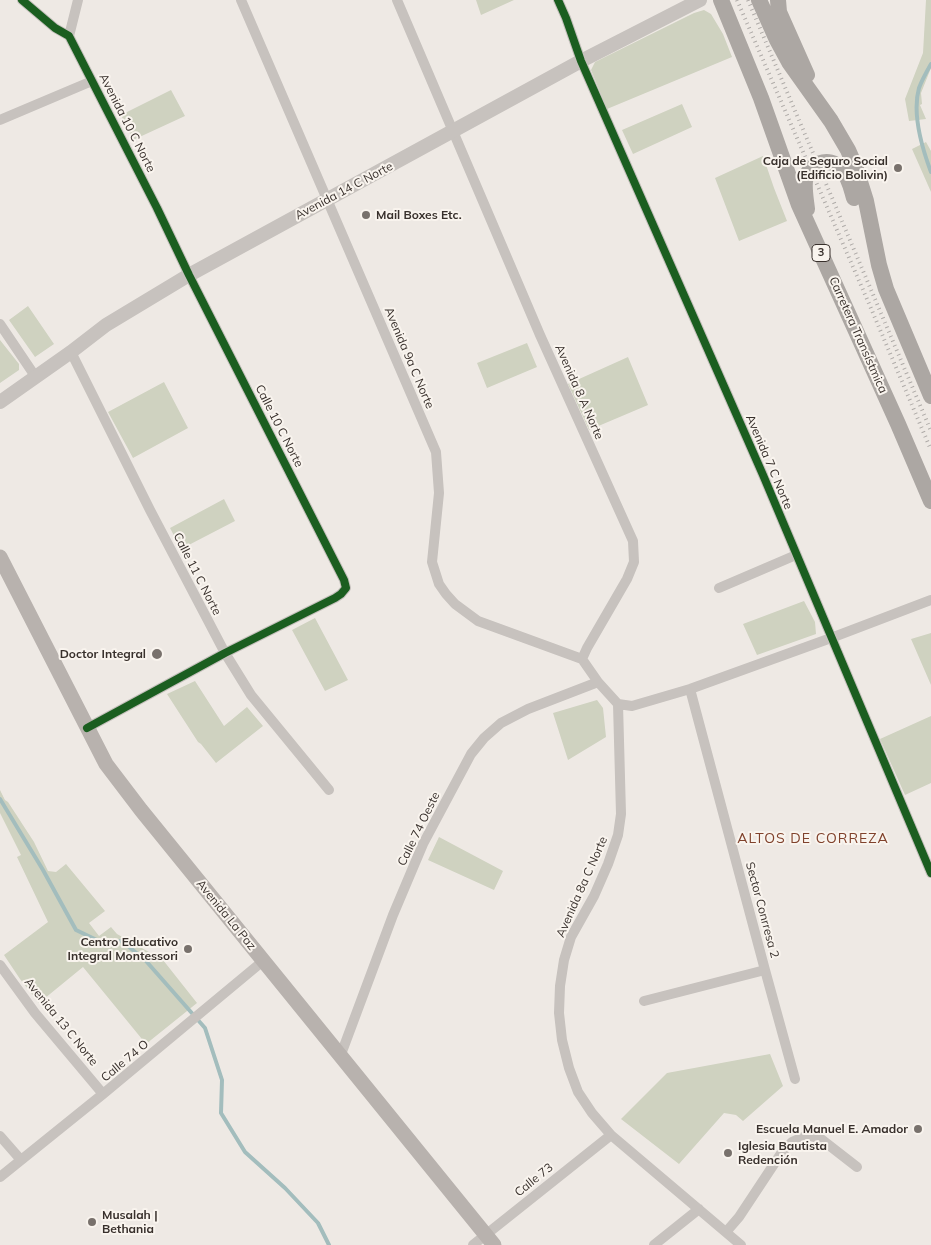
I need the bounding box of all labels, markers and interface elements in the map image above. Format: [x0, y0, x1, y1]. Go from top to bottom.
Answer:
street label: Avenida 10 C Norte [96, 71, 158, 175]
place label: Caja de Seguro Social (Edificio Bolivin) [763, 154, 888, 182]
street label: Avenida 14 C Norte [293, 159, 395, 223]
marker: Caja de Seguro Social (Edificio Bolivin) [892, 162, 904, 174]
place label: Mail Boxes Etc. [376, 208, 462, 222]
marker: Mail Boxes Etc. [360, 209, 372, 221]
road number: 3 [812, 244, 830, 262]
street label: Carretera Transístmica [826, 275, 890, 395]
street label: Avenida 9a C Norte [381, 305, 437, 411]
street label: Avenida 8 A Norte [552, 342, 606, 442]
street label: Calle 10 C Norte [252, 382, 306, 470]
street label: Avenida 7 C Norte [743, 412, 795, 512]
street label: Calle 11 C Norte [170, 530, 224, 618]
place label: Doctor Integral [60, 647, 146, 661]
marker: Doctor Integral [150, 647, 164, 661]
street label: Calle 74 Oeste [395, 790, 443, 868]
district label: ALTOS DE CORREZA [735, 831, 891, 847]
street label: Avenida 8a C Norte [553, 834, 611, 940]
street label: Sector Conrresa 2 [742, 860, 782, 960]
street label: Avenida La Paz [193, 877, 259, 953]
place label: Centro Educativo Integral Montessori [67, 935, 178, 963]
marker: Centro Educativo Integral Montessori [182, 943, 194, 955]
street label: Avenida 13 C Norte [21, 975, 101, 1069]
street label: Calle 74 O [98, 1037, 152, 1085]
place label: Escuela Manuel E. Amador [756, 1122, 908, 1136]
marker: Escuela Manuel E. Amador [912, 1123, 924, 1135]
place label: Iglesia Bautista Redención [738, 1139, 827, 1167]
marker: Iglesia Bautista Redención [722, 1147, 734, 1159]
street label: Calle 73 [512, 1160, 556, 1200]
place label: Musalah | Bethania [102, 1208, 158, 1236]
marker: Musalah | Bethania [86, 1216, 98, 1228]

